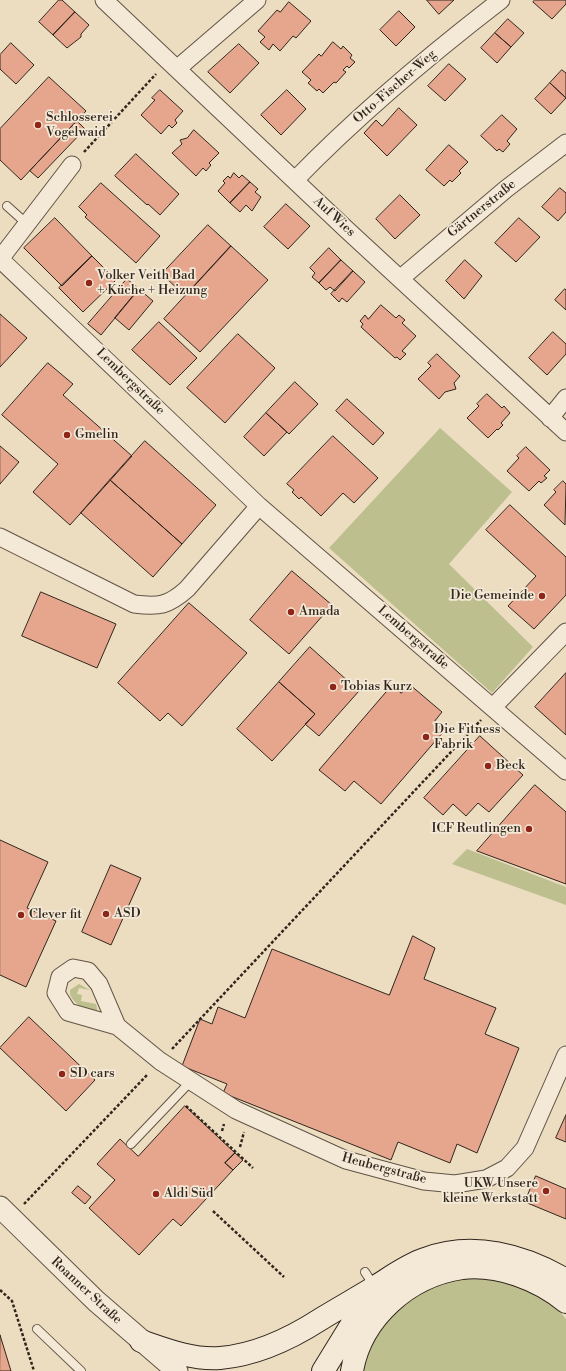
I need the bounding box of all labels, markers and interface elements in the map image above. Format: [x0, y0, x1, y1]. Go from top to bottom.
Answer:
street label: Otto-Fischer-Weg [350, 47, 440, 127]
place label: Schlosserei Vogelwaid [46, 110, 113, 141]
marker: Schlosserei Vogelwaid [33, 120, 43, 130]
street label: Gärtnerstraße [445, 177, 519, 241]
street label: Auf Wies [310, 194, 358, 240]
place label: Volker Veith Bad + Küche + Heizung [97, 268, 207, 299]
marker: Volker Veith Bad + Küche + Heizung [84, 278, 94, 288]
street label: Lembergstraße [93, 345, 167, 419]
place label: Gmelin [75, 427, 118, 443]
marker: Gmelin [62, 430, 72, 440]
place label: Die Gemeinde [450, 588, 534, 604]
marker: Die Gemeinde [537, 591, 547, 601]
street label: Lembergstraße [374, 603, 452, 673]
place label: Amada [299, 604, 340, 620]
marker: Amada [286, 607, 296, 617]
place label: Tobias Kurz [341, 679, 412, 695]
marker: Tobias Kurz [328, 682, 338, 692]
place label: Die Fitness Fabrik [434, 722, 500, 753]
marker: Die Fitness Fabrik [421, 732, 431, 742]
place label: Beck [496, 758, 525, 774]
marker: Beck [483, 761, 493, 771]
place label: ICF Reutlingen [432, 821, 521, 837]
marker: ICF Reutlingen [524, 824, 534, 834]
place label: ASD [114, 906, 140, 922]
place label: Clever fit [29, 907, 82, 923]
marker: ASD [101, 909, 111, 919]
marker: Clever fit [16, 910, 26, 920]
place label: SD cars [70, 1066, 115, 1082]
marker: SD cars [57, 1069, 67, 1079]
street label: Heubergstraße [340, 1150, 428, 1188]
place label: UKW Unsere kleine Werkstatt [443, 1176, 538, 1207]
place label: Aldi Süd [164, 1186, 213, 1202]
marker: UKW Unsere kleine Werkstatt [541, 1186, 551, 1196]
marker: Aldi Süd [151, 1189, 161, 1199]
street label: Roanner Straße [47, 1254, 125, 1328]

